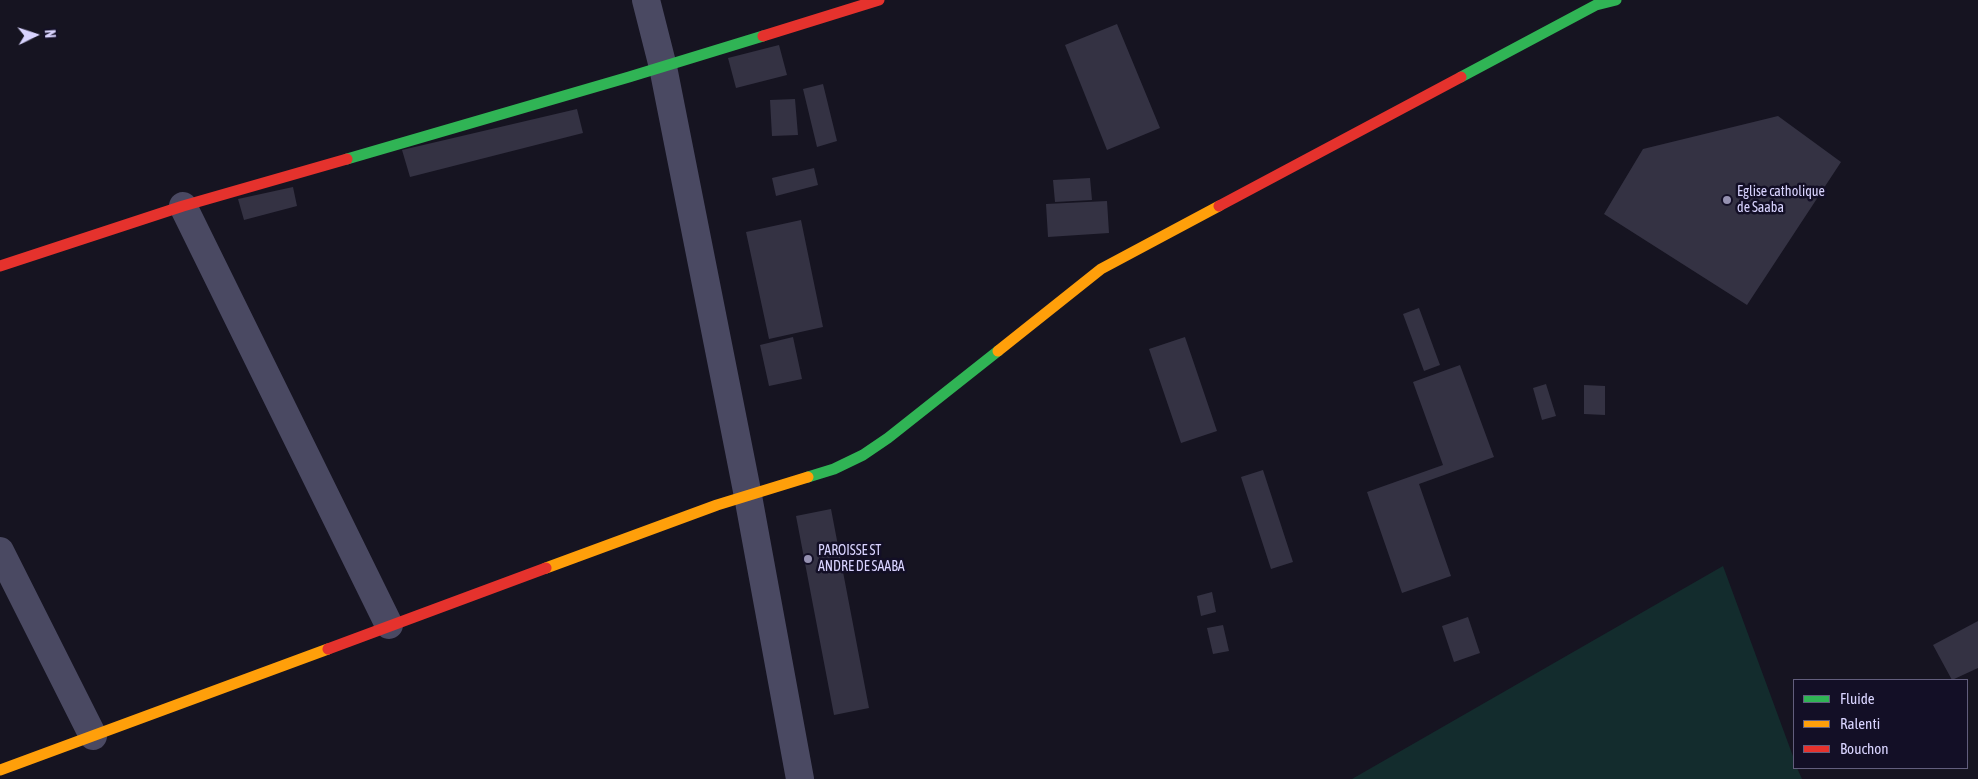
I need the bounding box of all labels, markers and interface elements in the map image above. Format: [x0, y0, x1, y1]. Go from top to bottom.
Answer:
north arrow [10, 10, 60, 60]
text: N [42, 29, 58, 39]
place label: Eglise catholique de Saaba [1737, 184, 1825, 216]
marker: Eglise catholique de Saaba [1721, 194, 1733, 206]
place label: PAROISSE ST ANDRE DE SAABA [818, 543, 905, 576]
marker: PAROISSE ST ANDRE DE SAABA [802, 553, 814, 565]
legend [1793, 679, 1968, 769]
text: Fluide [1840, 690, 1875, 707]
text: Ralenti [1840, 715, 1880, 732]
text: Bouchon [1840, 740, 1889, 757]

